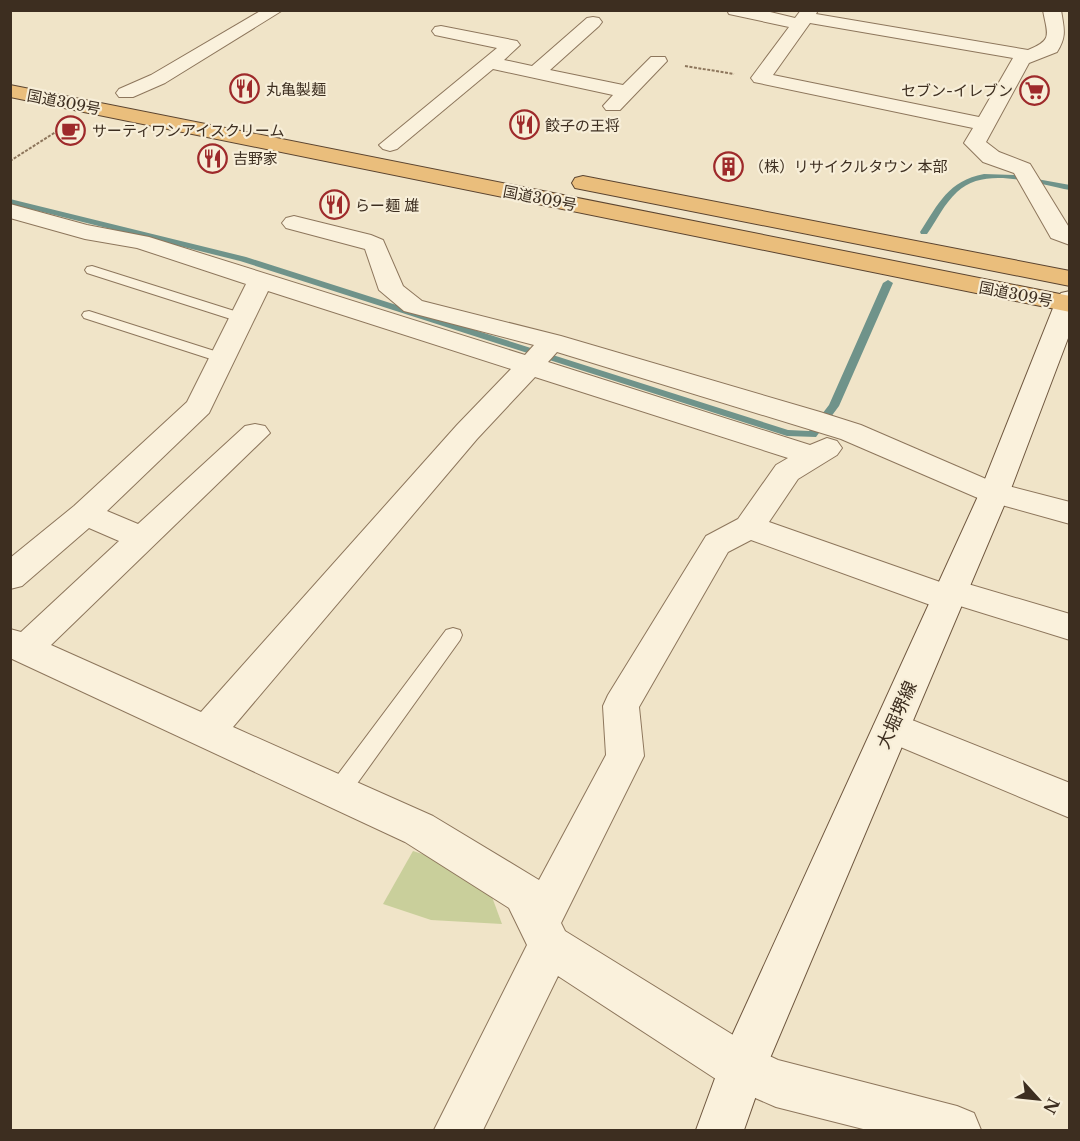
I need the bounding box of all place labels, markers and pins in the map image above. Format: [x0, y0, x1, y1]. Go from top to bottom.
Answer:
restaurant icon: 丸亀製麺 [229, 73, 261, 105]
supermarket icon: セブン-イレブン [1018, 74, 1050, 106]
place label: 丸亀製麺 [266, 80, 326, 99]
place label: セブン-イレブン [901, 81, 1013, 100]
restaurant icon: 餃子の王将 [508, 109, 540, 141]
cafe icon: サーティワンアイスクリーム [55, 114, 87, 146]
place label: 餃子の王将 [545, 116, 620, 135]
place label: サーティワンアイスクリーム [92, 121, 284, 140]
restaurant icon: 吉野家 [196, 142, 228, 174]
place label: 吉野家 [233, 149, 278, 168]
building icon: （株）リサイクルタウン 本部 [712, 150, 744, 182]
place label: （株）リサイクルタウン 本部 [749, 157, 948, 176]
restaurant icon: らー麺 雄 [318, 189, 350, 221]
place label: らー麺 雄 [355, 196, 419, 215]

